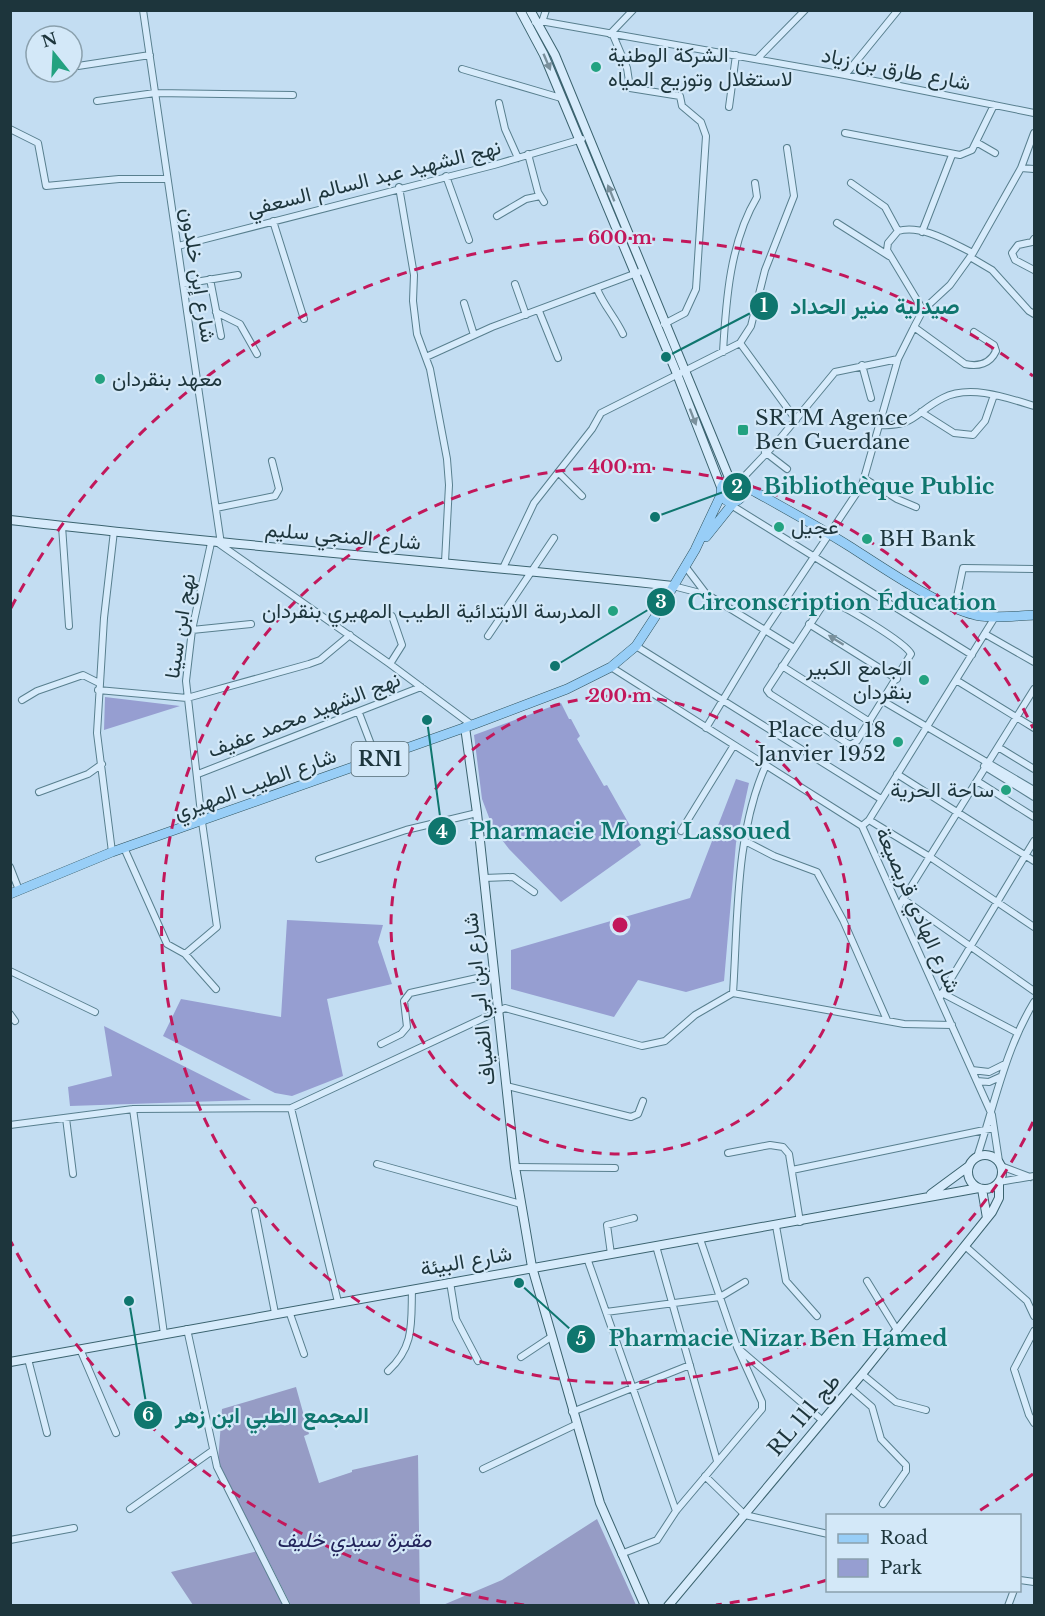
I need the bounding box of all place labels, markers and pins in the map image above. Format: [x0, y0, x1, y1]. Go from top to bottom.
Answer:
place label: الشركة الوطنية لاستغلال وتوزيع المياه [608, 42, 793, 93]
marker: الشركة الوطنية لاستغلال وتوزيع المياه [589, 60, 603, 74]
callout: صيدلية منير الحداد [749, 286, 972, 326]
place label: معهد بنقردان [112, 366, 222, 392]
marker: معهد بنقردان [93, 372, 107, 386]
place label: SRTM Agence Ben Guerdane [755, 405, 910, 455]
marker: SRTM Agence Ben Guerdane [736, 423, 750, 437]
callout: Bibliothèque Public [722, 467, 1007, 507]
place label: عجيل [791, 514, 839, 540]
marker: عجيل [772, 520, 786, 534]
place label: BH Bank [879, 526, 976, 552]
marker: BH Bank [860, 532, 874, 546]
callout: Circonscription Éducation [646, 582, 1009, 622]
place label: المدرسة الابتدائية الطيب المهيري بنقردان [262, 598, 601, 628]
marker: المدرسة الابتدائية الطيب المهيري بنقردان [606, 604, 620, 618]
place label: الجامع الكبير بنقردان [805, 655, 912, 705]
marker: الجامع الكبير بنقردان [917, 673, 931, 687]
place label: Place du 18 Janvier 1952 [754, 717, 886, 767]
marker: Place du 18 Janvier 1952 [891, 735, 905, 749]
place label: ساحة الحرية [890, 777, 994, 803]
marker: ساحة الحرية [999, 783, 1013, 797]
callout: Pharmacie Mongi Lassoued [427, 811, 803, 851]
centre of rings [610, 915, 630, 935]
callout: Pharmacie Nizar Ben Hamed [566, 1319, 959, 1359]
callout: المجمع الطبي ابن زهر [133, 1395, 381, 1435]

